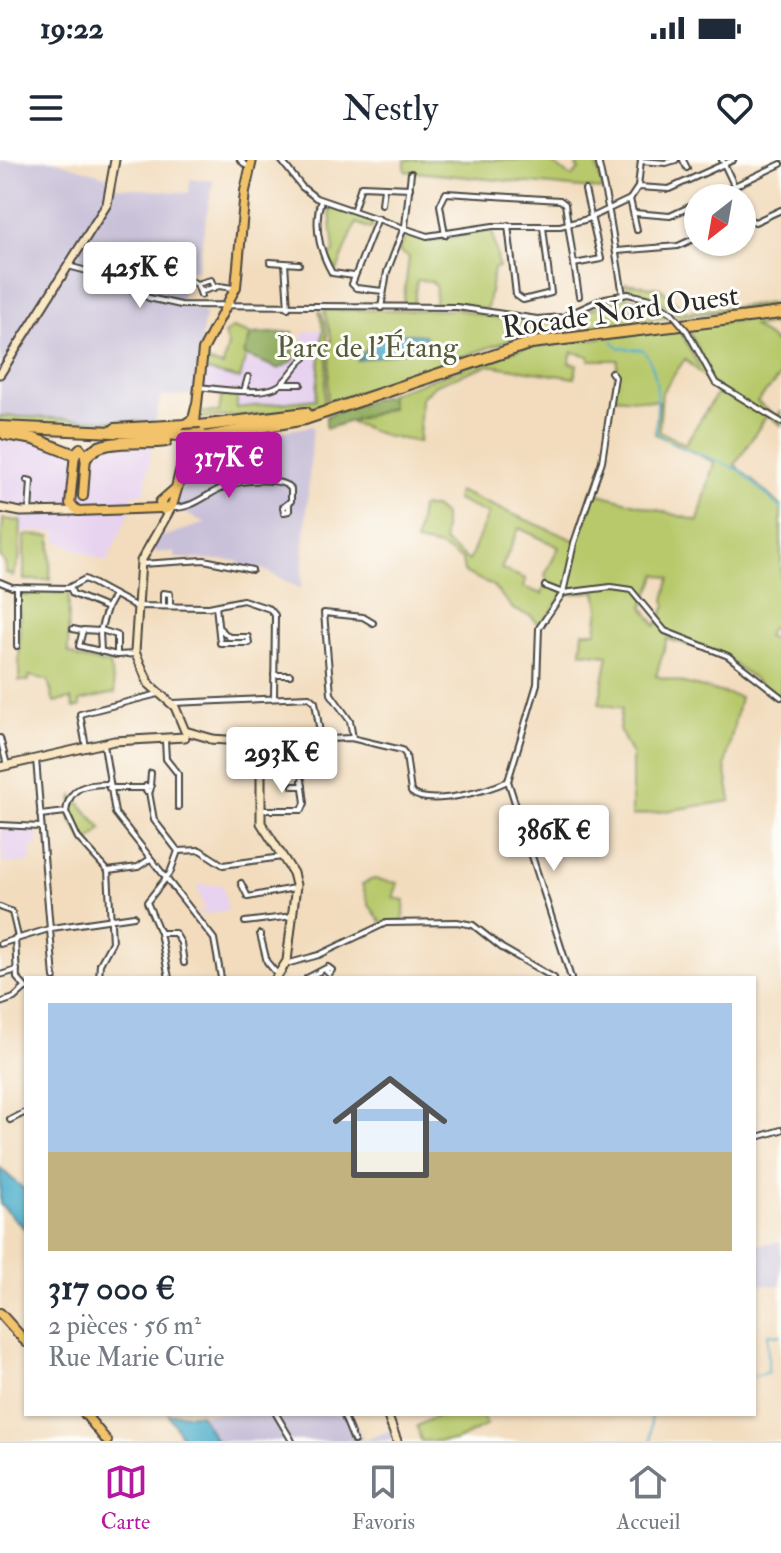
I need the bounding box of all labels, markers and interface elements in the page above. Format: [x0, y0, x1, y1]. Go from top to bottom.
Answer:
text: 19:22 [40, 10, 104, 47]
icon: menu [24, 86, 68, 130]
text: Nestly [343, 86, 438, 131]
icon: heart [713, 86, 757, 130]
north arrow [684, 184, 756, 256]
map controls [684, 184, 756, 256]
pin: 425K € [75, 242, 205, 310]
text: 425K € [101, 252, 179, 284]
street label: Rocade Nord Ouest [499, 277, 741, 346]
park label: Parc de l'Étang [276, 328, 459, 366]
pin: 317K € [164, 432, 294, 500]
text: 317K € [194, 442, 264, 474]
pin: 293K € [217, 727, 347, 795]
text: 293K € [244, 737, 320, 769]
pin: 386K € [489, 805, 619, 873]
text: 386K € [517, 815, 591, 847]
icon: home [318, 1055, 462, 1199]
text: 317 000 € [48, 1267, 175, 1310]
text: 2 pièces · 56 m² [48, 1310, 201, 1342]
text: Rue Marie Curie [48, 1342, 224, 1374]
tab: Carte [101, 1460, 150, 1536]
tab: Favoris [352, 1460, 415, 1536]
tab: Accueil [617, 1460, 680, 1536]

